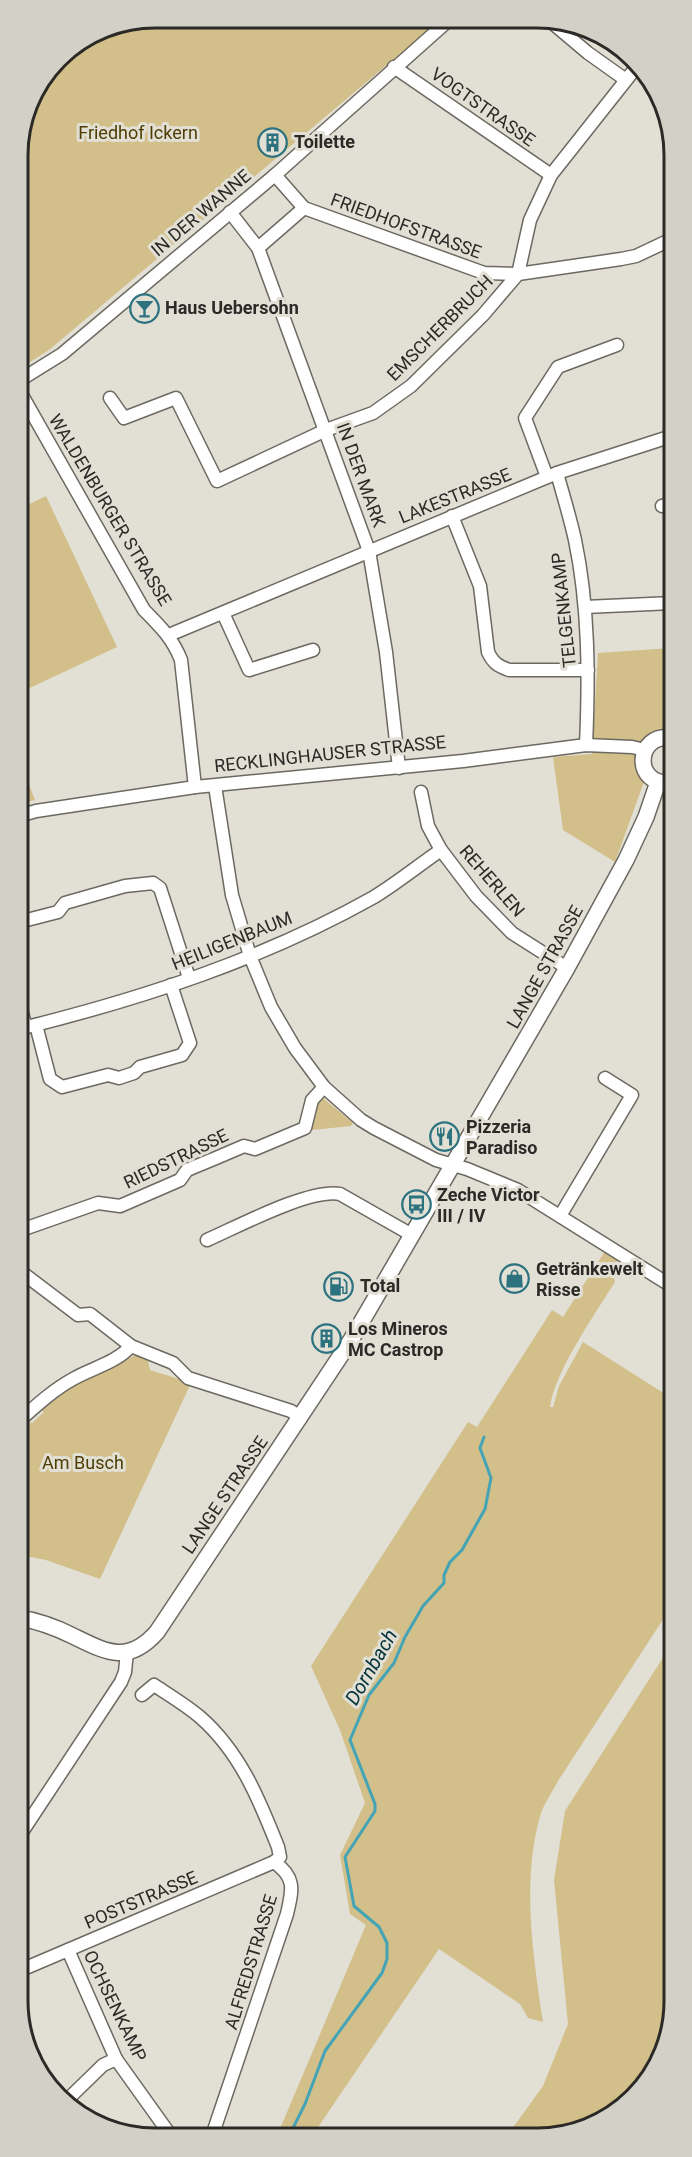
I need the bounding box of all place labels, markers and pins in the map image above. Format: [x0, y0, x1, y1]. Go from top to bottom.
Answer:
building icon: Toilette [257, 126, 289, 158]
place label: Toilette [294, 131, 355, 152]
bar icon: Haus Uebersohn [128, 292, 160, 324]
place label: Haus Uebersohn [165, 297, 299, 318]
place label: Pizzeria Paradiso [466, 1116, 537, 1158]
restaurant icon: Pizzeria Paradiso [429, 1121, 461, 1153]
place label: Zeche Victor III / IV [437, 1184, 540, 1226]
bus stop icon: Zeche Victor III / IV [400, 1189, 432, 1221]
place label: Getränkewelt Risse [536, 1258, 643, 1300]
shop icon: Getränkewelt Risse [499, 1263, 531, 1295]
fuel station icon: Total [323, 1270, 355, 1302]
place label: Total [360, 1275, 400, 1296]
place label: Los Mineros MC Castrop [348, 1318, 448, 1360]
building icon: Los Mineros MC Castrop [311, 1323, 343, 1355]

